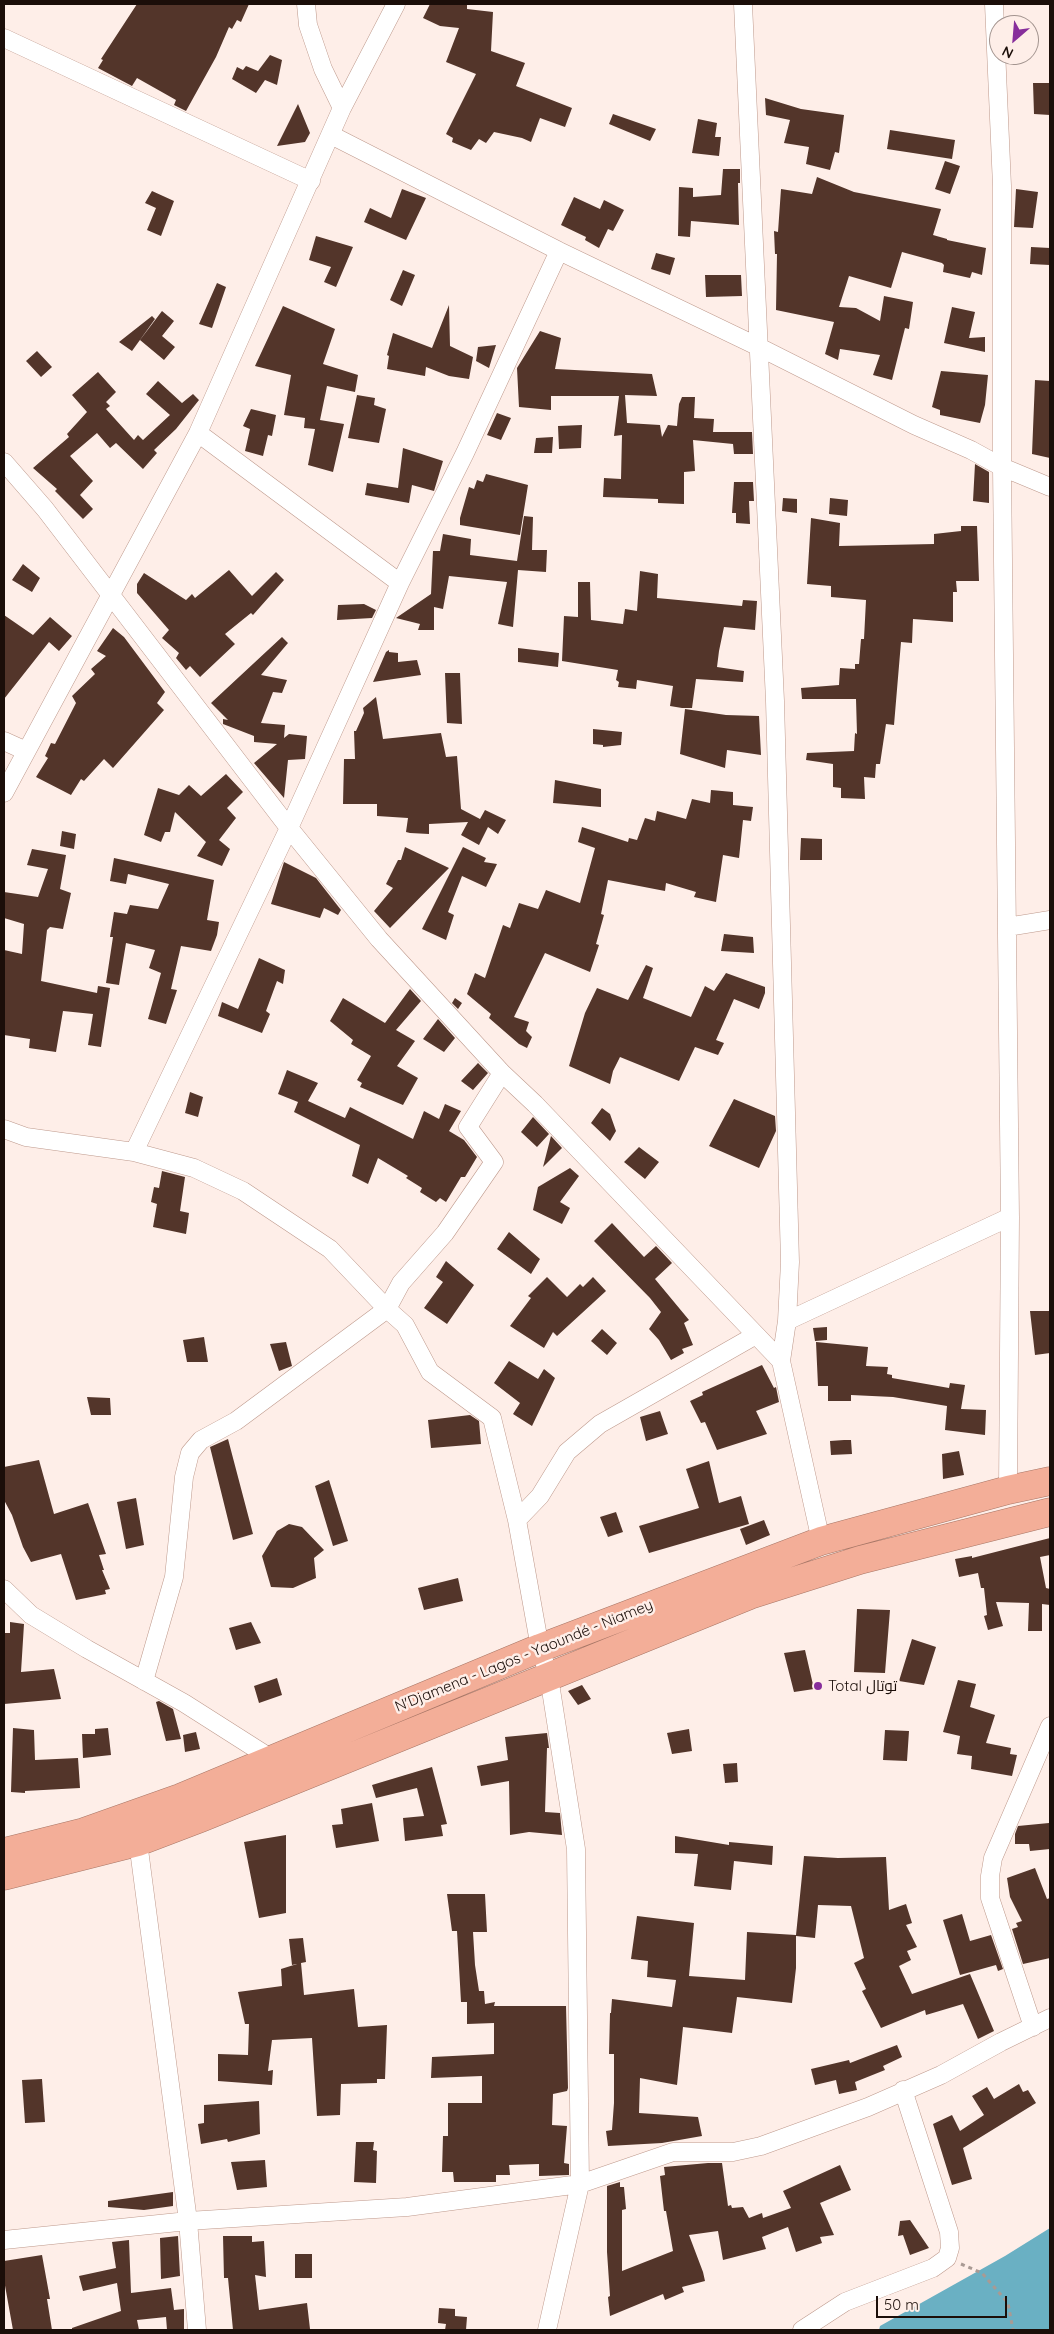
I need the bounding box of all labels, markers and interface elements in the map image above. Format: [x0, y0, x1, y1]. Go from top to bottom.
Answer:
north arrow [989, 15, 1039, 65]
text: N [999, 42, 1016, 63]
street label: N'Djamena - Lagos - Yaoundé - Niamey [392, 1596, 656, 1716]
place label: Total توتال [828, 1677, 897, 1695]
marker: Total توتال [812, 1680, 824, 1692]
scale bar [879, 2286, 1010, 2318]
text: 50 m [884, 2295, 919, 2314]

